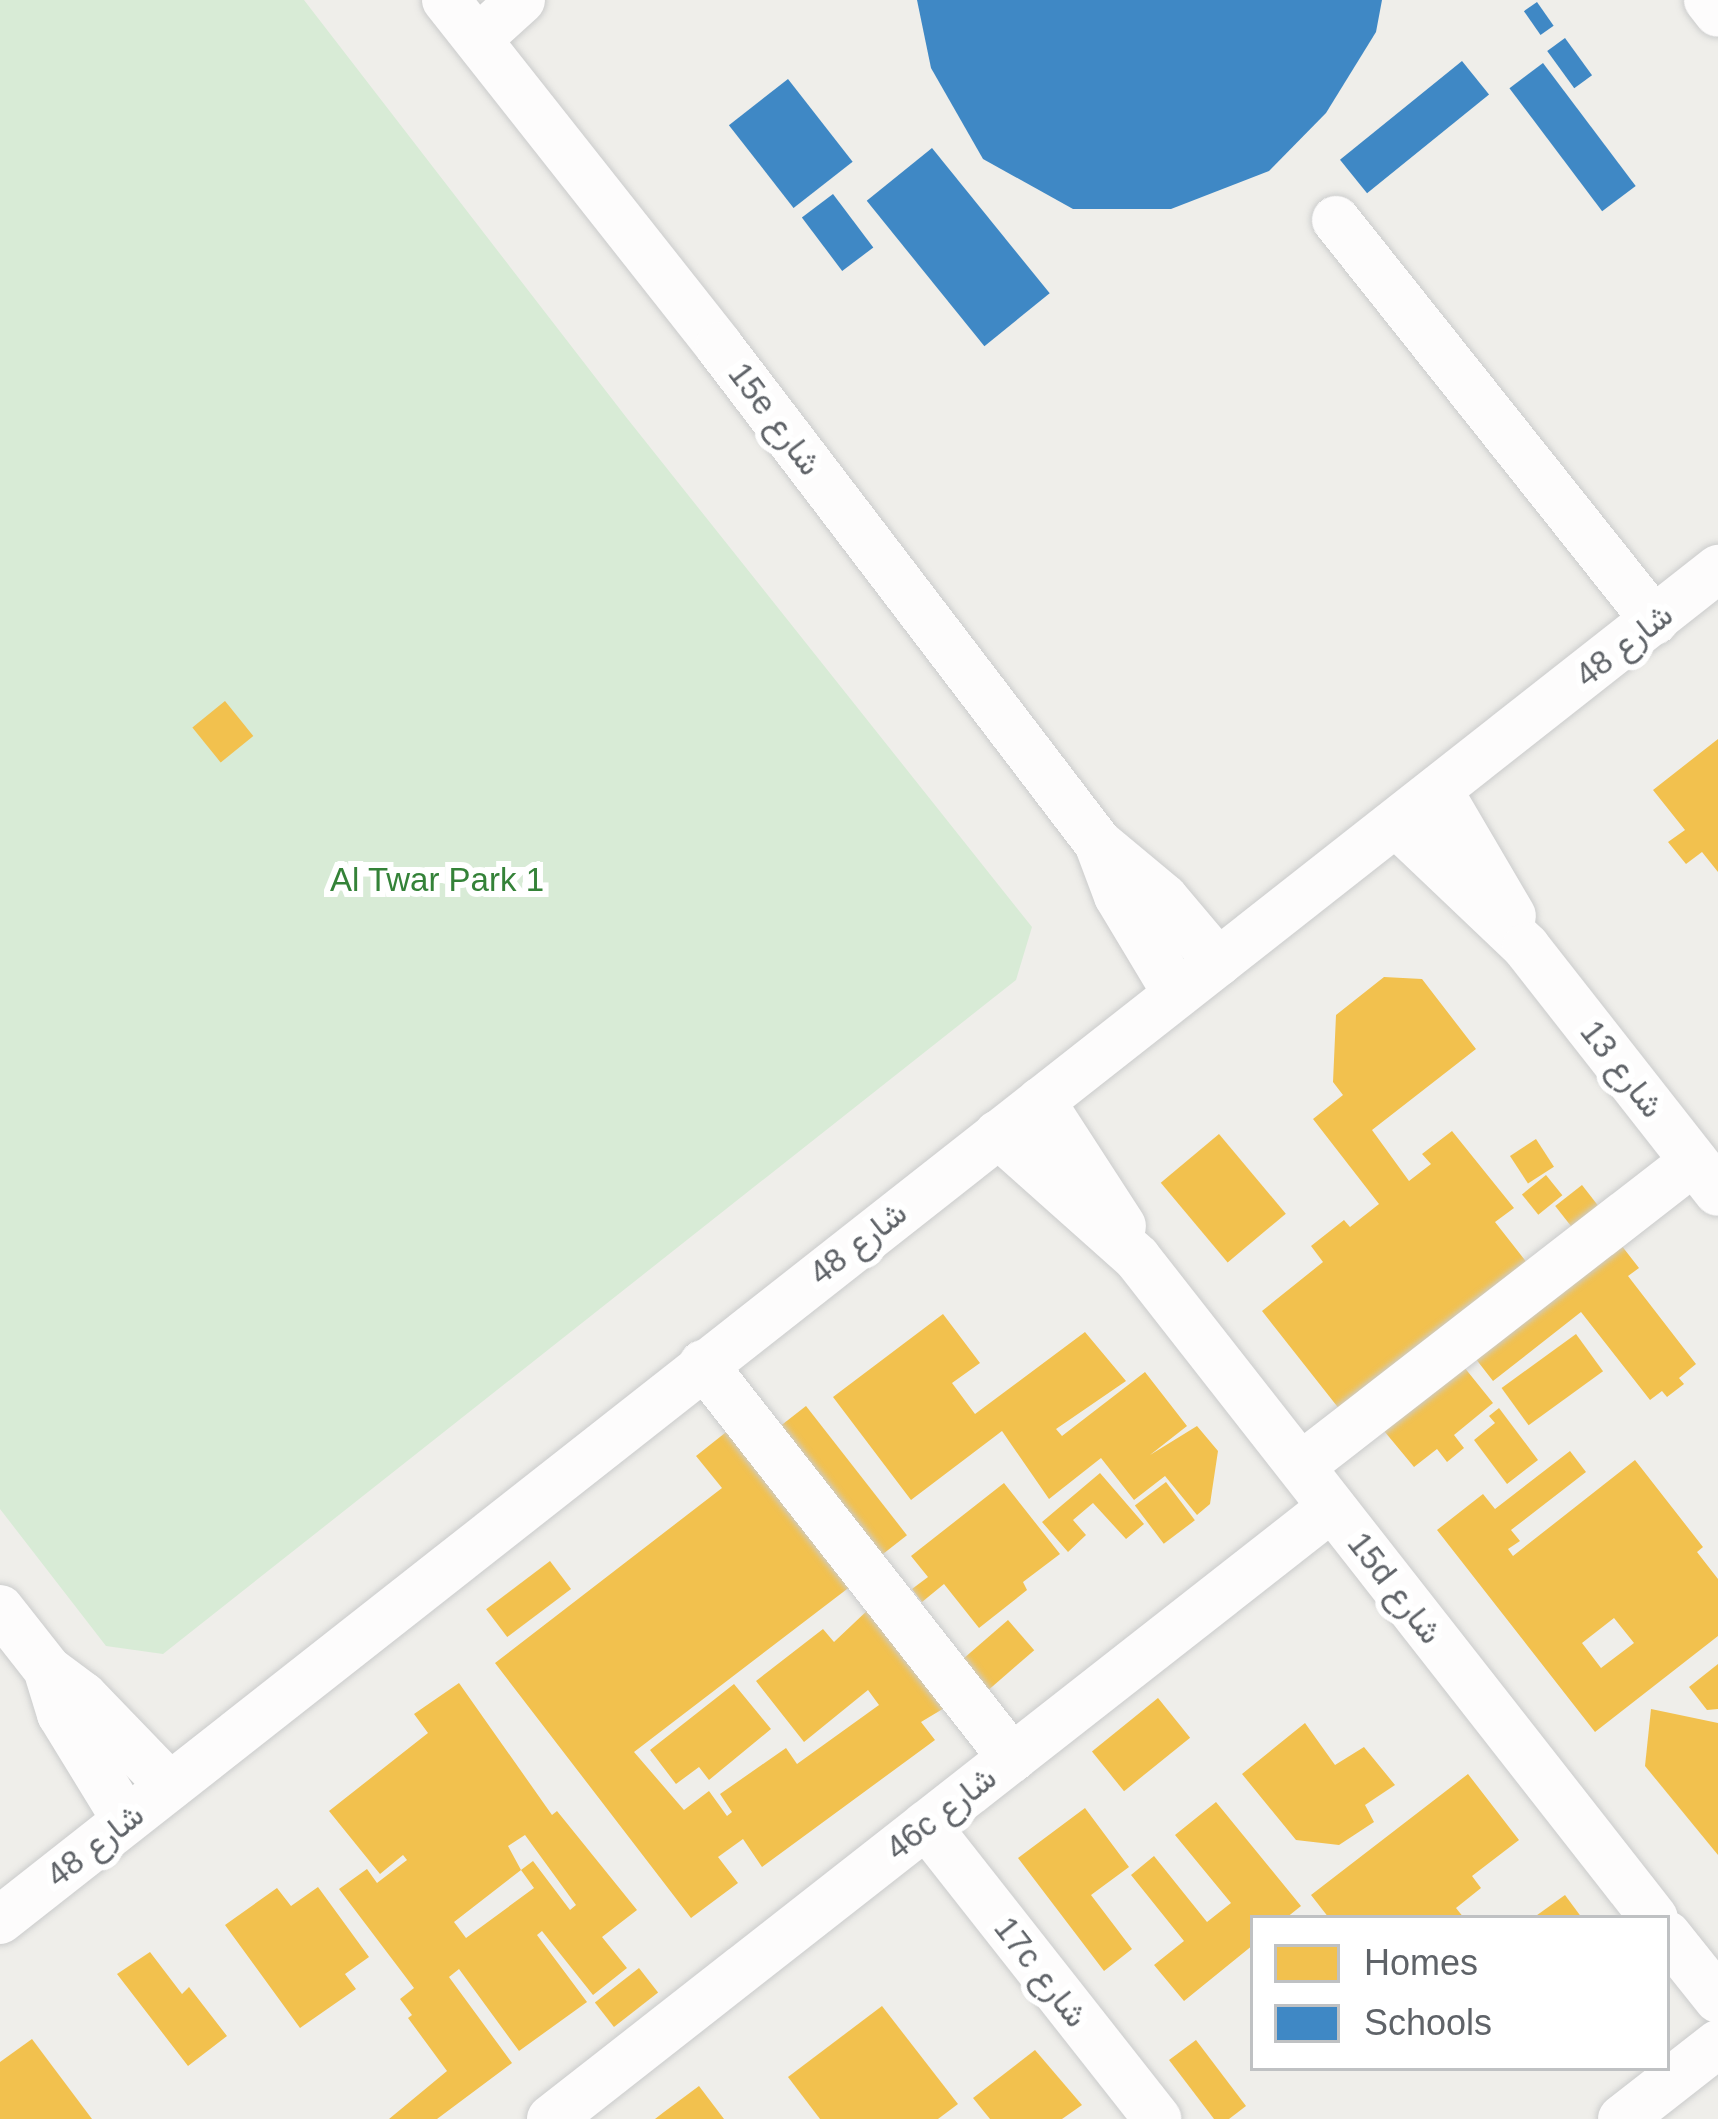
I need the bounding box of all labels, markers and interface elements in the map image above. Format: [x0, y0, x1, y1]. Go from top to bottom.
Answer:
street label: 15e شارع [720, 355, 830, 483]
street label: شارع 48 [1568, 595, 1680, 695]
park label: Al Twar Park 1 [330, 860, 544, 900]
street label: شارع 13 [1572, 1013, 1672, 1125]
street label: شارع 48 [802, 1193, 914, 1293]
street label: 15d شارع [1339, 1524, 1451, 1652]
street label: 46c شارع [878, 1758, 1004, 1868]
street label: شارع 48 [39, 1795, 151, 1895]
street label: 17c شارع [986, 1909, 1096, 2035]
legend [1250, 1915, 1670, 2071]
text: Homes [1364, 1942, 1478, 1983]
text: Schools [1364, 2002, 1492, 2043]

